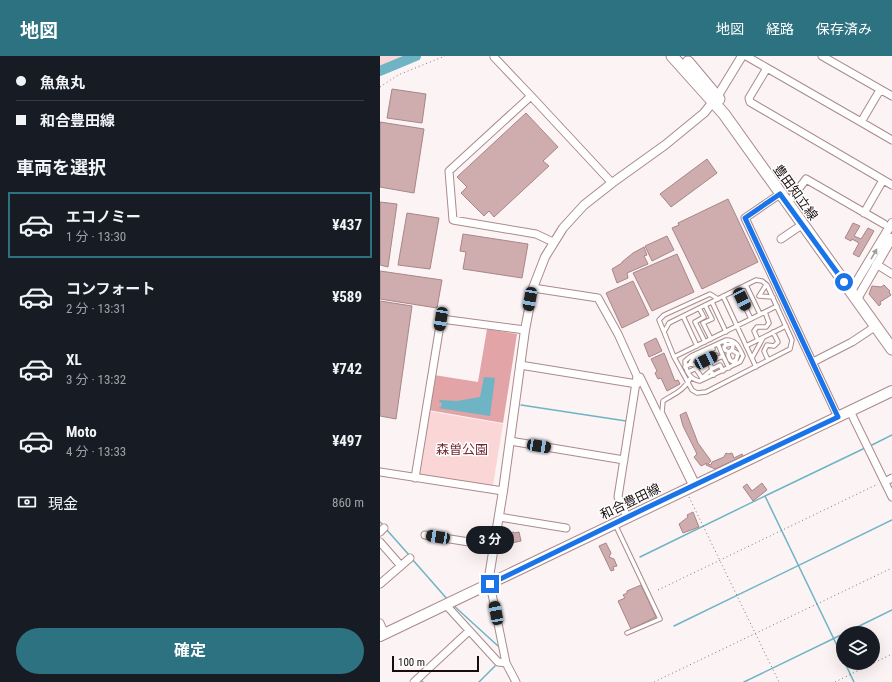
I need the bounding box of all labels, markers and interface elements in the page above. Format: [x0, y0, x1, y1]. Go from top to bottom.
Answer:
text: 地図 [20, 19, 58, 42]
text: 地図 [716, 21, 744, 37]
text: 経路 [766, 21, 794, 37]
text: 保存済み [816, 21, 872, 37]
text: 魚魚丸 [40, 74, 85, 92]
text: 和合豊田線 [40, 112, 115, 130]
text: 車両を選択 [16, 157, 106, 178]
street label: 豊田知立線 [770, 162, 821, 223]
icon: car [18, 207, 54, 243]
text: エコノミー [66, 208, 141, 226]
text: ¥437 [332, 216, 362, 234]
text: 1 分 · 13:30 [66, 229, 126, 244]
one-way arrow [870, 248, 877, 260]
route start [835, 273, 853, 291]
icon: car [18, 279, 54, 315]
text: コンフォート [66, 280, 156, 298]
car [522, 286, 538, 312]
car [731, 286, 753, 312]
text: ¥589 [332, 288, 362, 306]
text: 2 分 · 13:31 [66, 301, 126, 316]
car [433, 306, 449, 332]
car [693, 349, 719, 371]
icon: car [18, 351, 54, 387]
text: XL [66, 351, 82, 369]
text: ¥742 [332, 360, 362, 378]
text: 3 分 · 13:32 [66, 372, 126, 387]
icon: car [18, 423, 54, 459]
text: Moto [66, 423, 97, 441]
text: ¥497 [332, 432, 362, 450]
car [526, 438, 552, 454]
park label: 森曽公園 [436, 442, 488, 457]
text: 4 分 · 13:33 [66, 444, 126, 459]
street label: 和合豊田線 [598, 480, 663, 522]
icon: cash [16, 491, 38, 513]
text: 現金 [48, 495, 78, 513]
text: 860 m [332, 495, 364, 510]
callout: 3 分 [466, 526, 514, 554]
car [425, 529, 451, 545]
text: 3 分 [479, 532, 501, 547]
route end [481, 575, 499, 593]
car [488, 600, 504, 626]
map controls [836, 626, 880, 670]
button: layers [836, 626, 880, 670]
button: 確定 [16, 628, 364, 674]
scale bar [392, 654, 479, 673]
text: 100 m [398, 656, 425, 669]

